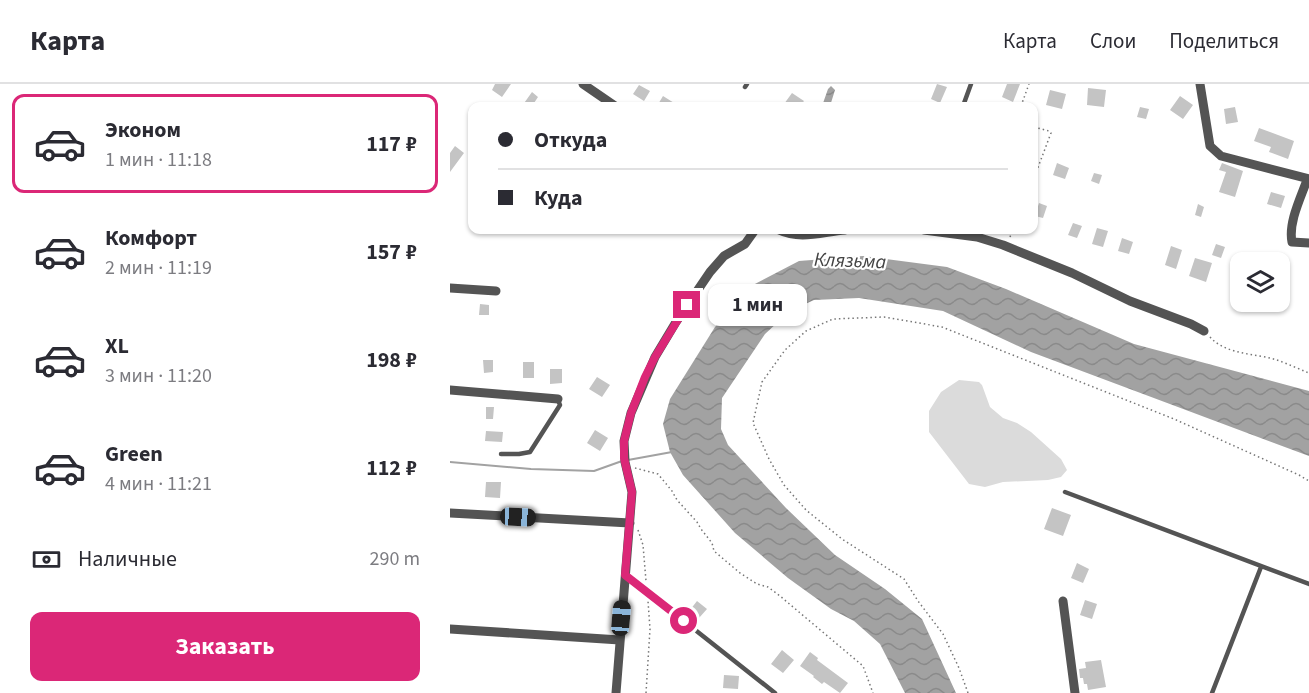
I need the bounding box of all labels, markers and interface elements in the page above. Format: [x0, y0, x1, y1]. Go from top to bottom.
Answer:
text: Карта [30, 21, 105, 61]
text: Карта [1003, 26, 1057, 56]
text: Слои [1090, 26, 1136, 56]
text: Поделиться [1169, 26, 1279, 56]
text: Эконом [105, 114, 181, 146]
icon: car [33, 117, 87, 171]
text: Откуда [534, 124, 607, 156]
text: 117 ₽ [366, 128, 417, 160]
text: 1 мин · 11:18 [105, 146, 212, 174]
text: Куда [534, 182, 583, 214]
text: Комфорт [105, 222, 197, 254]
icon: car [33, 225, 87, 279]
text: 157 ₽ [366, 236, 417, 268]
water label: Клязьма [813, 246, 887, 276]
map controls [1230, 252, 1290, 312]
button: layers [1230, 252, 1290, 312]
text: 2 мин · 11:19 [105, 254, 212, 282]
callout: 1 мин [708, 284, 807, 326]
route end [673, 291, 700, 318]
text: 1 мин [732, 291, 783, 319]
text: XL [105, 330, 129, 362]
icon: car [33, 333, 87, 387]
text: 198 ₽ [366, 344, 417, 376]
text: 3 мин · 11:20 [105, 362, 212, 390]
text: Green [105, 438, 163, 470]
icon: car [33, 441, 87, 495]
text: 112 ₽ [366, 452, 417, 484]
text: 4 мин · 11:21 [105, 470, 212, 498]
car [500, 507, 536, 527]
icon: cash [30, 543, 63, 576]
text: Наличные [78, 543, 177, 575]
text: 290 m [370, 545, 420, 573]
car [610, 599, 632, 637]
route start [670, 607, 697, 634]
button: Заказать [30, 612, 420, 681]

